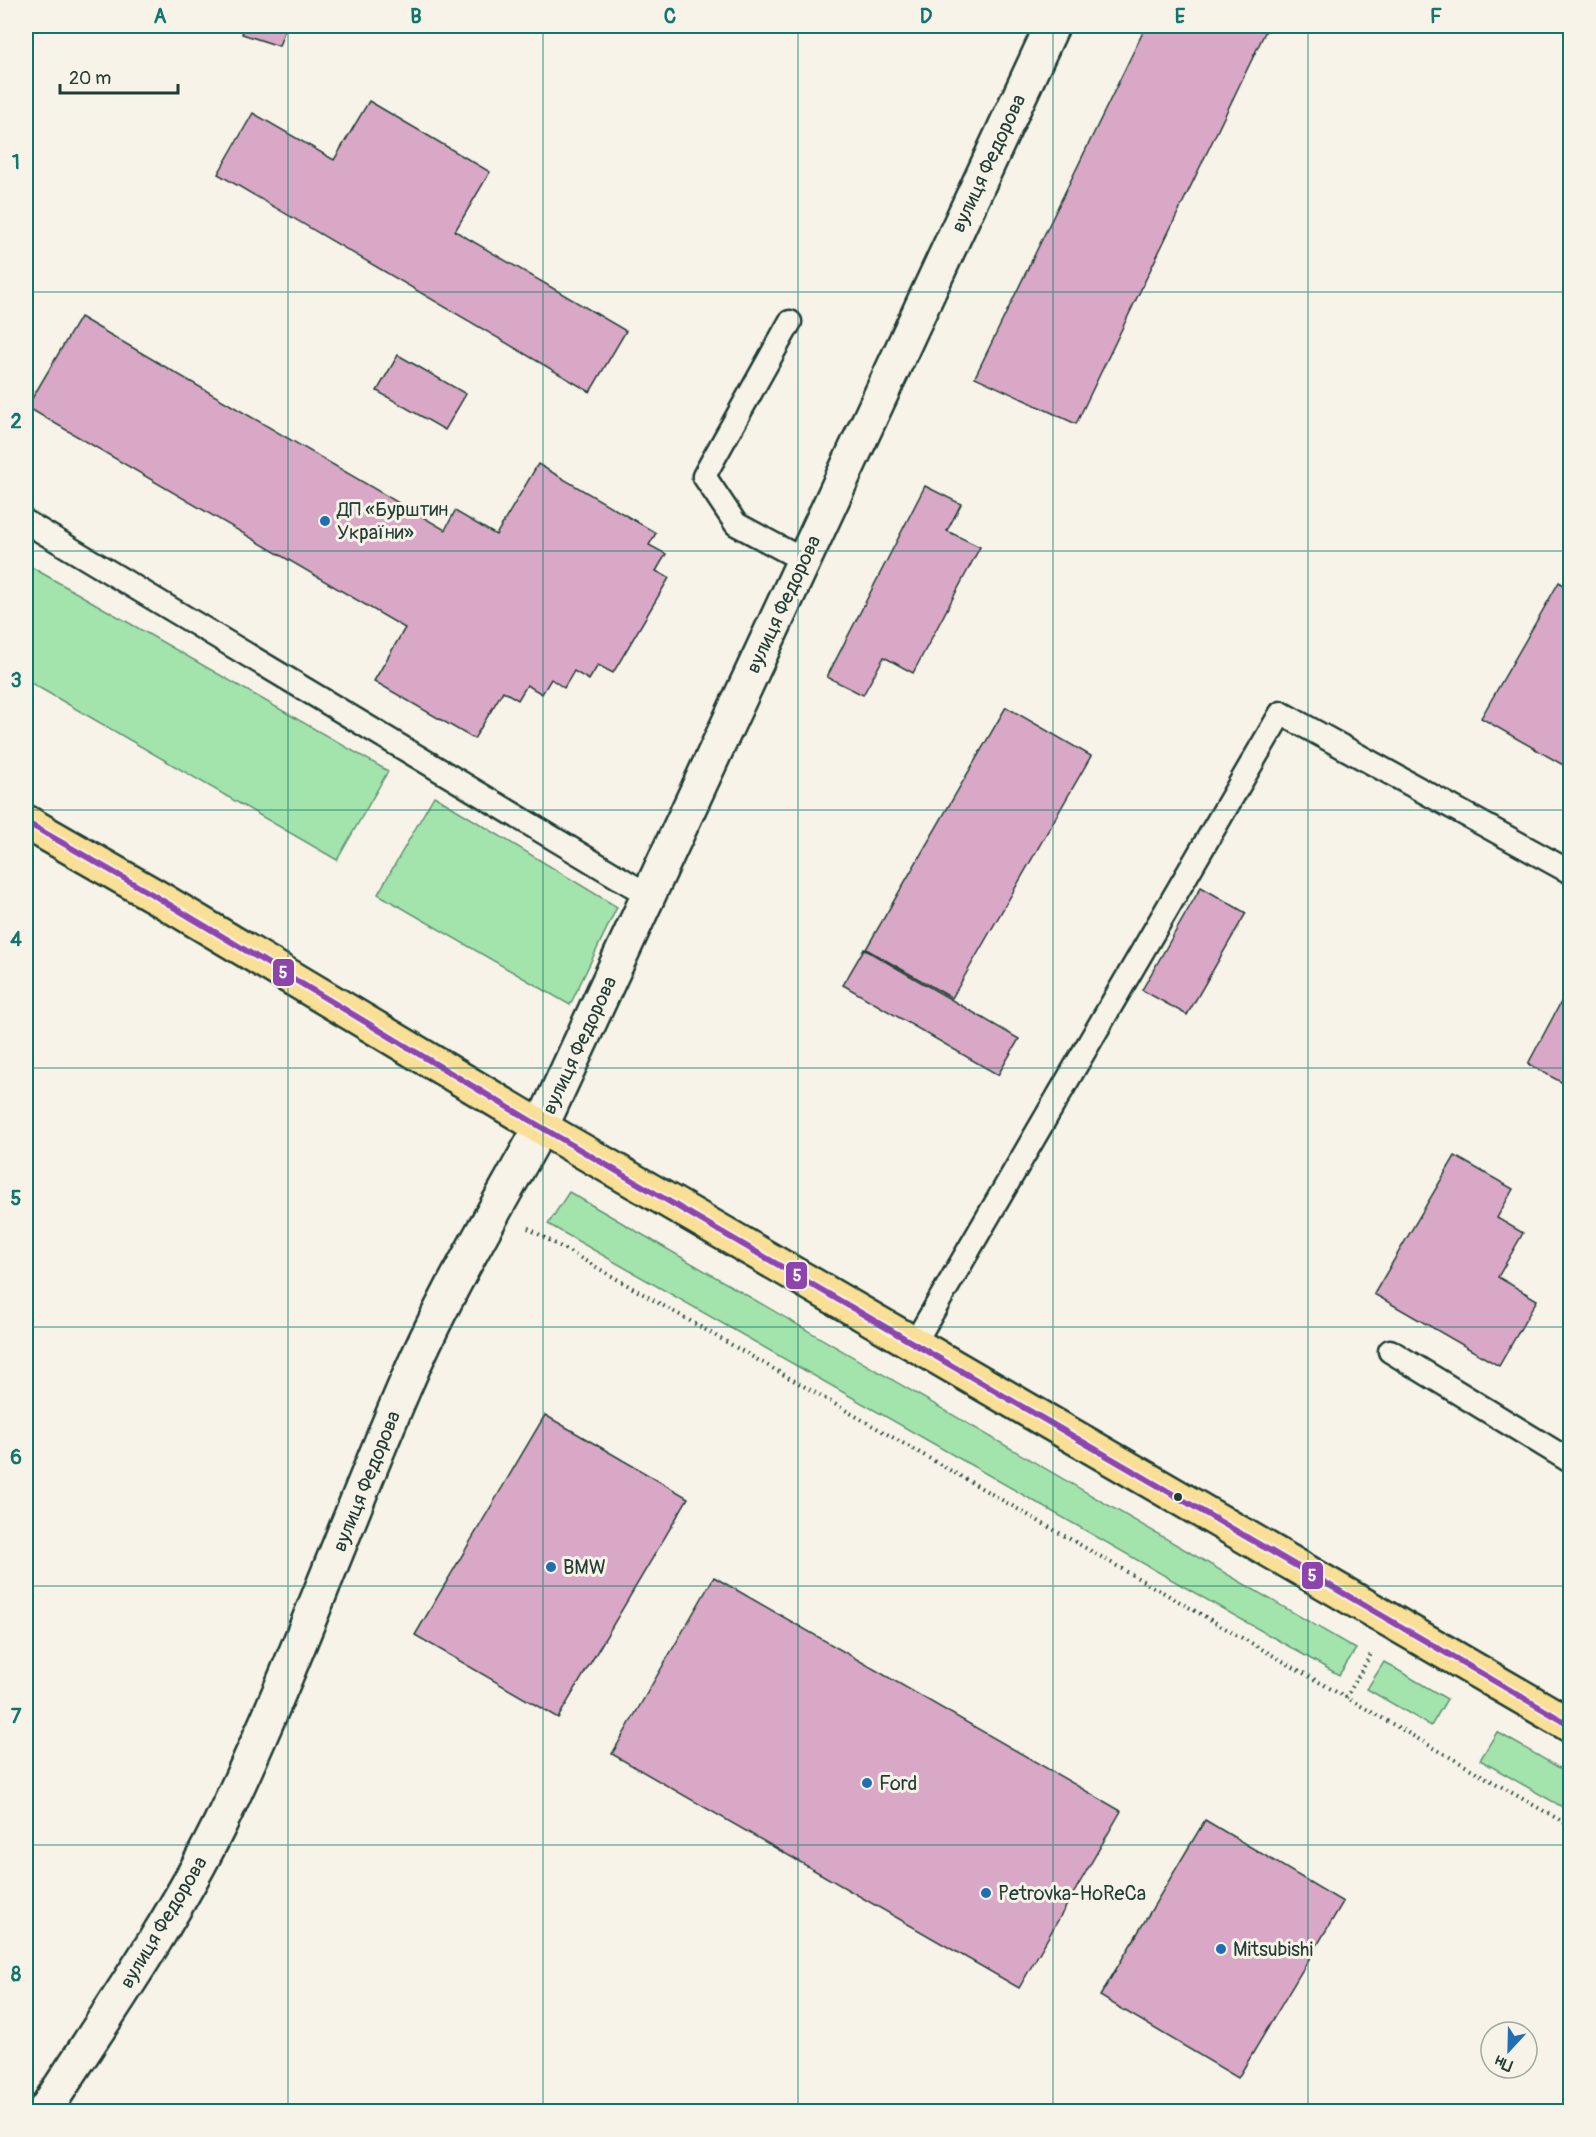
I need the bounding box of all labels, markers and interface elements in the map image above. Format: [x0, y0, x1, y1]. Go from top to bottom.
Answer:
text: A [154, 4, 167, 29]
text: B [410, 4, 422, 29]
text: C [664, 4, 676, 29]
text: D [920, 4, 933, 29]
text: E [1175, 4, 1186, 29]
text: F [1430, 4, 1442, 29]
scale bar [60, 57, 178, 95]
text: 20 m [69, 67, 111, 90]
street label: вулиця Федорова [946, 90, 1031, 236]
text: 1 [12, 150, 20, 175]
text: 2 [10, 409, 22, 434]
place label: ДП «Бурштин України» [336, 497, 448, 545]
marker: ДП «Бурштин України» [318, 514, 332, 528]
street label: вулиця Федорова [741, 531, 826, 677]
text: 3 [10, 668, 22, 693]
text: 4 [10, 927, 22, 952]
line badge: 5 [272, 958, 295, 987]
text: 5 [279, 963, 288, 983]
street label: вулиця Федорова [537, 972, 622, 1118]
text: 5 [11, 1186, 22, 1211]
line badge: 5 [785, 1261, 808, 1290]
text: 5 [793, 1266, 802, 1286]
street label: вулиця Федорова [327, 1407, 406, 1555]
text: 6 [10, 1445, 22, 1470]
unlabelled marker [1172, 1491, 1184, 1503]
place label: BMW [563, 1555, 606, 1580]
marker: BMW [544, 1560, 558, 1574]
line badge: 5 [1301, 1561, 1324, 1590]
text: 5 [1308, 1566, 1317, 1586]
text: 7 [11, 1704, 22, 1729]
place label: Ford [879, 1771, 917, 1796]
marker: Ford [860, 1776, 874, 1790]
street label: вулиця Федорова [114, 1852, 213, 1993]
place label: Petrovka-HoReCa [998, 1881, 1146, 1906]
marker: Petrovka-HoReCa [979, 1886, 993, 1900]
place label: Mitsubishi [1233, 1937, 1313, 1962]
marker: Mitsubishi [1214, 1942, 1228, 1956]
text: 8 [11, 1962, 21, 1987]
north arrow [1479, 2020, 1539, 2080]
text: Пн [1492, 2050, 1516, 2076]

